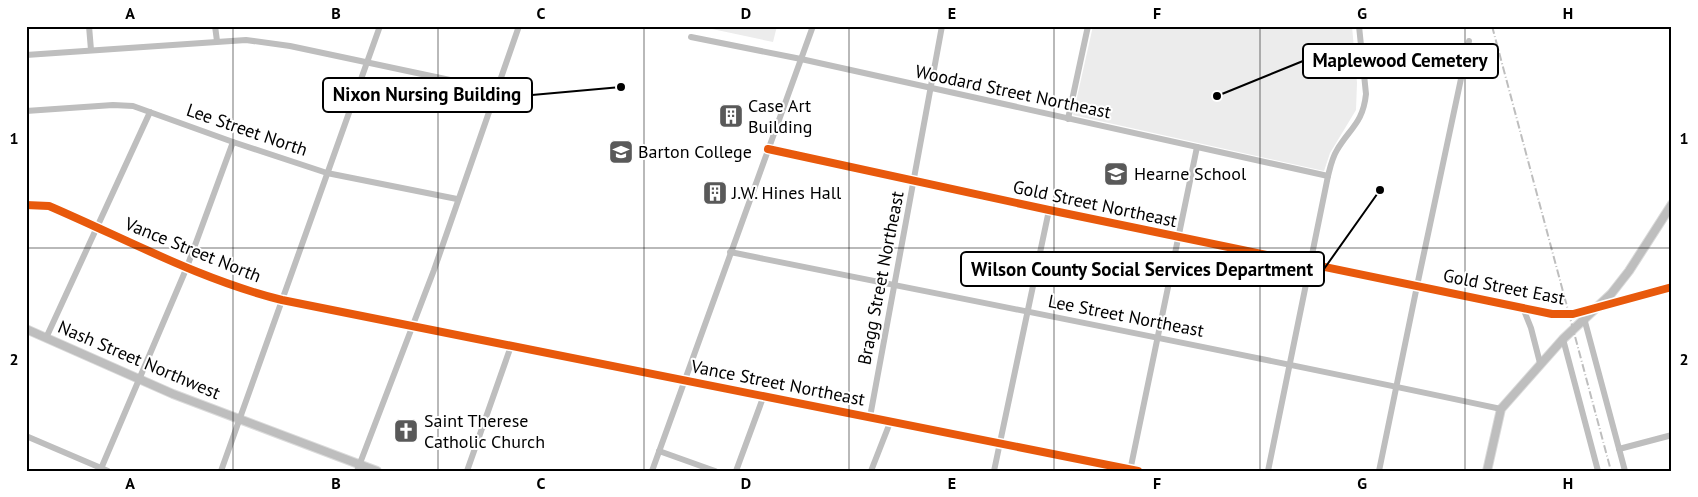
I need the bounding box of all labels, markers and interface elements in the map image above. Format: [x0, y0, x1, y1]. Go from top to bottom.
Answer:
text: A [125, 3, 135, 23]
text: B [331, 3, 341, 23]
text: C [537, 3, 546, 23]
text: D [741, 3, 751, 23]
text: E [948, 3, 956, 23]
text: F [1153, 3, 1161, 23]
text: G [1357, 3, 1367, 23]
text: H [1563, 3, 1573, 23]
callout: Maplewood Cemetery [1303, 44, 1498, 78]
text: Maplewood Cemetery [1312, 48, 1489, 72]
street label: Woodard Street Northeast [913, 60, 1113, 124]
callout: Nixon Nursing Building [323, 78, 532, 112]
text: Nixon Nursing Building [333, 82, 521, 106]
place label: Case Art Building [748, 94, 812, 138]
street label: Lee Street North [184, 98, 311, 161]
building icon: Case Art Building [718, 103, 744, 129]
text: 1 [9, 128, 19, 148]
text: 1 [1679, 128, 1689, 148]
school or university icon: Barton College [608, 139, 634, 165]
place label: Barton College [638, 140, 752, 163]
school or university icon: Hearne School [1103, 161, 1129, 187]
place label: Hearne School [1134, 162, 1247, 185]
street label: Gold Street Northeast [1011, 175, 1179, 232]
building icon: J.W. Hines Hall [702, 180, 728, 206]
place label: J.W. Hines Hall [731, 181, 842, 204]
street label: Bragg Street Northeast [852, 189, 909, 367]
street label: Vance Street North [121, 211, 265, 287]
callout: Wilson County Social Services Department [961, 252, 1324, 286]
text: Wilson County Social Services Department [971, 257, 1313, 281]
street label: Gold Street East [1441, 263, 1567, 310]
street label: Lee Street Northeast [1046, 289, 1206, 342]
street label: Nash Street Northwest [54, 315, 224, 404]
text: 2 [9, 349, 19, 369]
text: 2 [1679, 349, 1689, 369]
street label: Vance Street Northeast [688, 354, 867, 411]
place label: Saint Therese Catholic Church [424, 409, 545, 453]
church icon: Saint Therese Catholic Church [393, 418, 419, 444]
text: A [125, 473, 135, 493]
text: B [331, 473, 341, 493]
text: C [537, 473, 546, 493]
text: D [741, 473, 751, 493]
text: E [948, 473, 956, 493]
text: F [1153, 473, 1161, 493]
text: G [1357, 473, 1367, 493]
text: H [1563, 473, 1573, 493]

